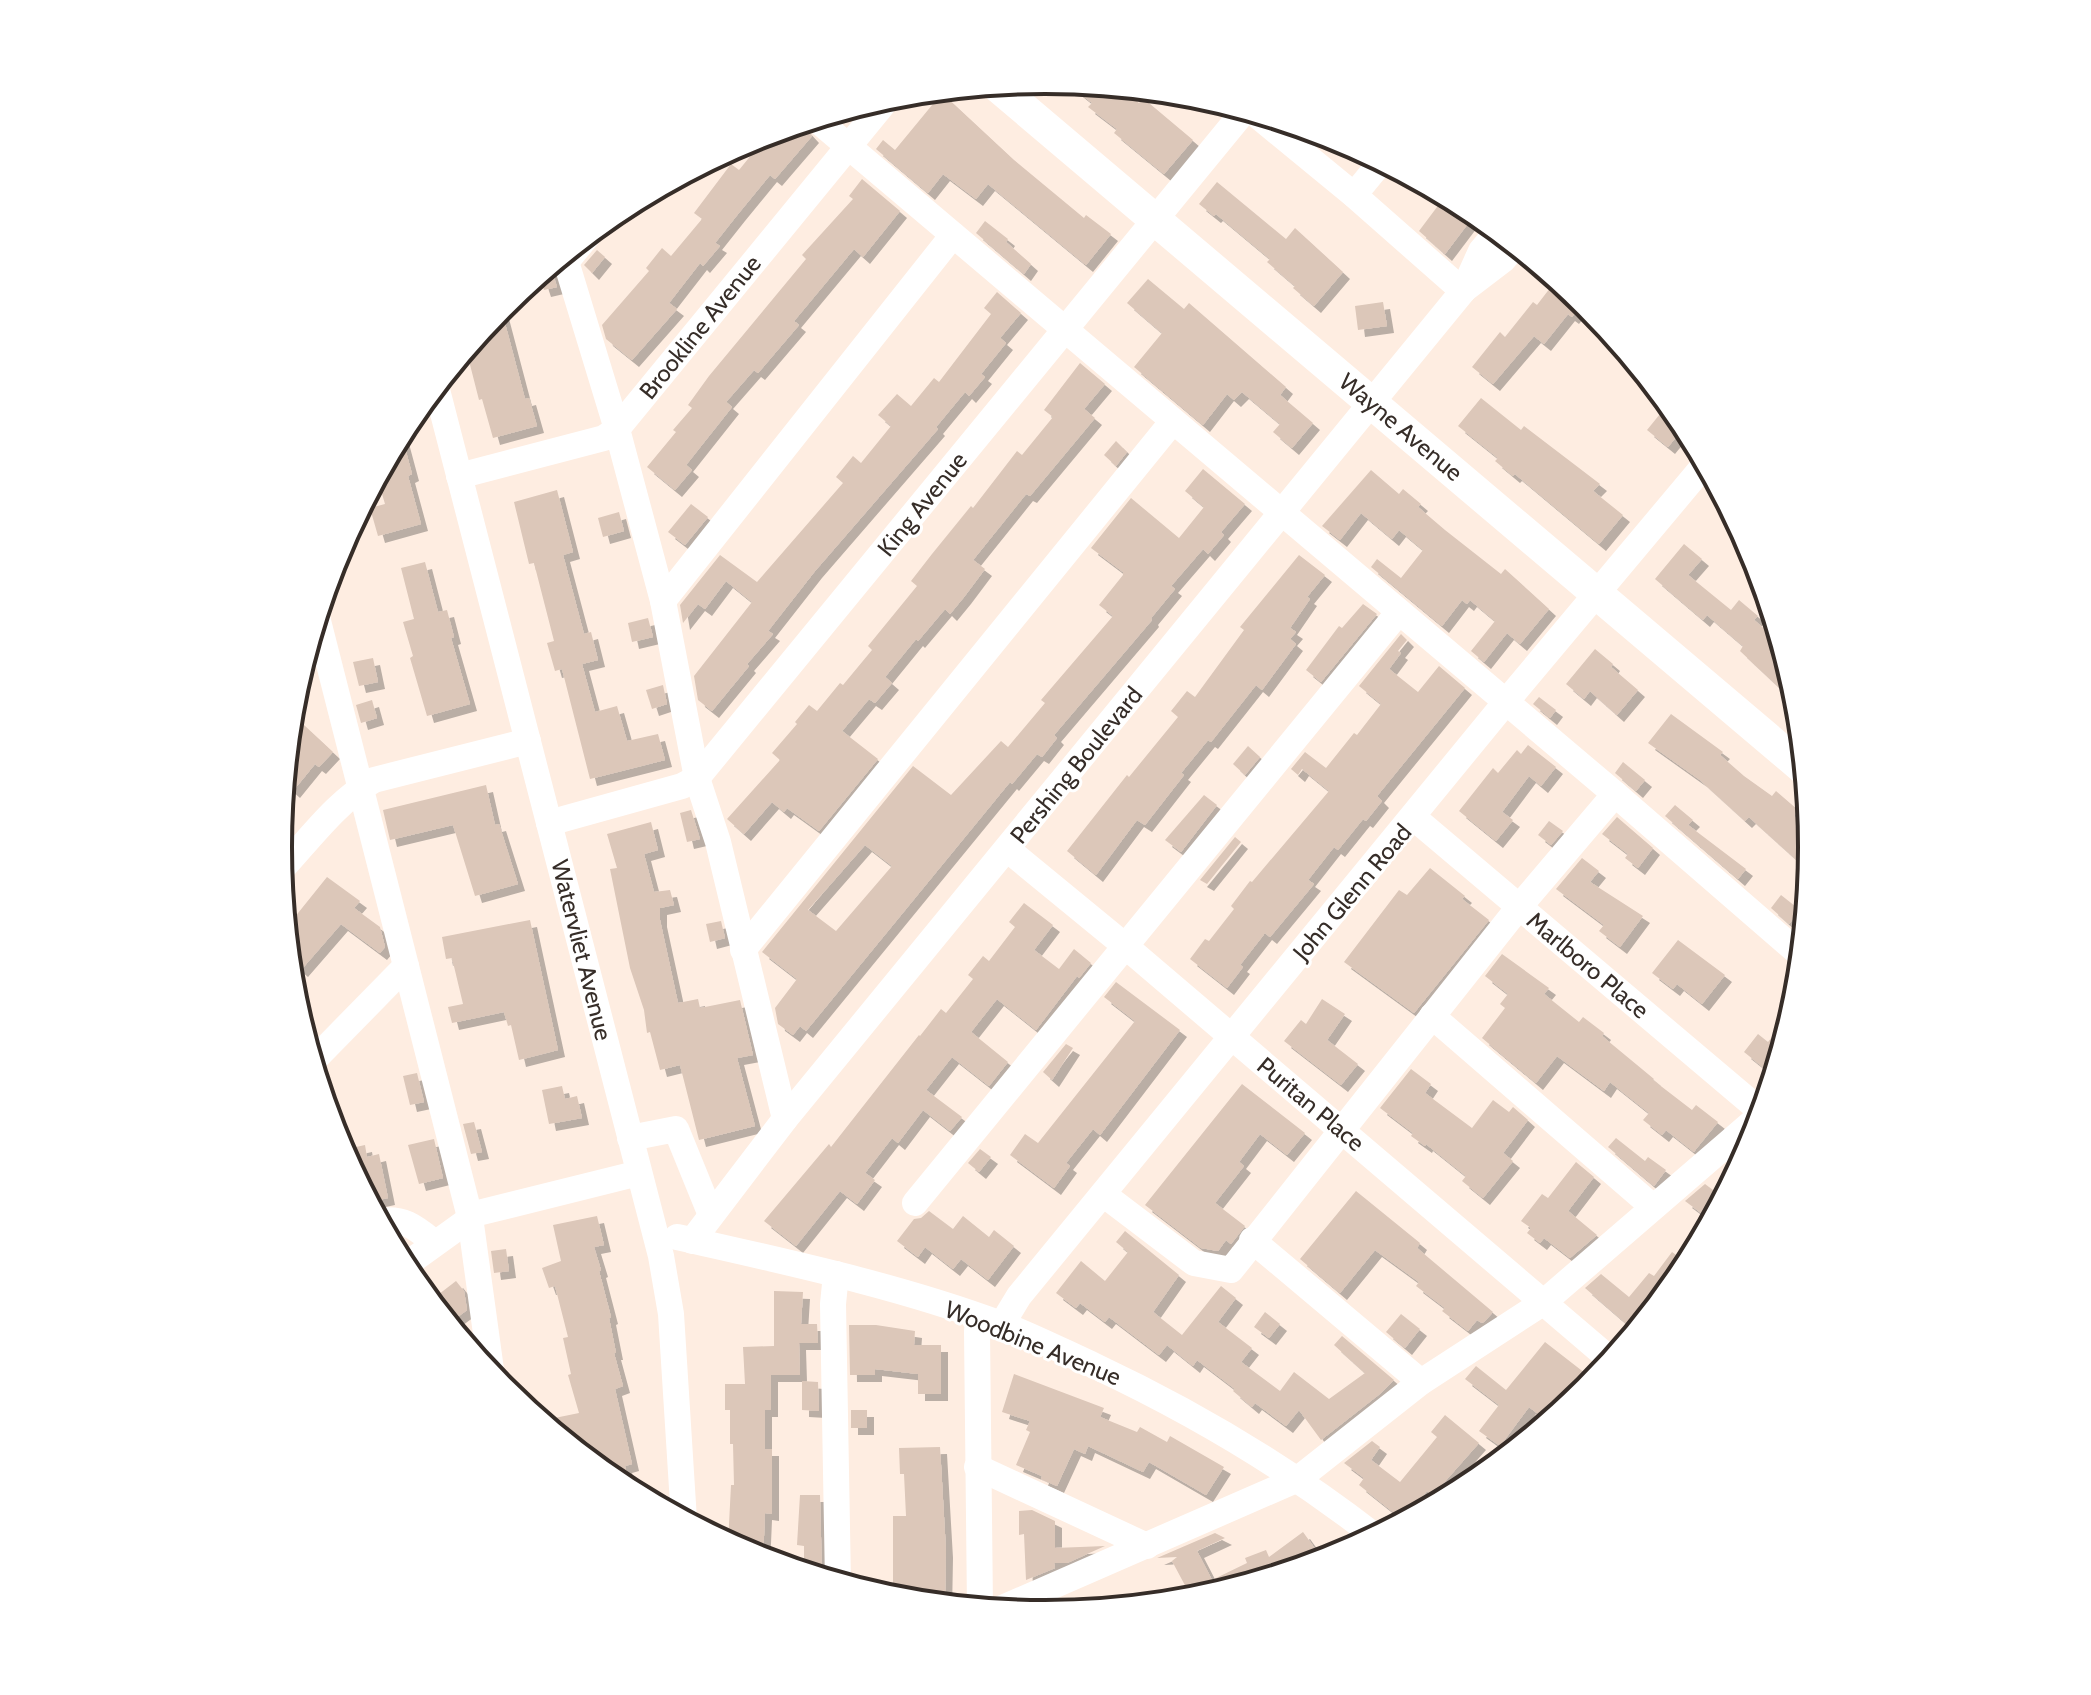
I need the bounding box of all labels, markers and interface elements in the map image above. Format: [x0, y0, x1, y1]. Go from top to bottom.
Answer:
street label: Brookline Avenue [633, 249, 767, 405]
street label: Wayne Avenue [1333, 367, 1469, 487]
street label: King Avenue [871, 446, 973, 562]
street label: Pershing Boulevard [1004, 681, 1148, 849]
street label: John Glenn Road [1286, 818, 1417, 967]
street label: Watervliet Avenue [546, 857, 618, 1043]
street label: Marlboro Place [1521, 906, 1655, 1024]
street label: Puritan Place [1251, 1051, 1371, 1157]
street label: Woodbine Avenue [941, 1295, 1125, 1391]

